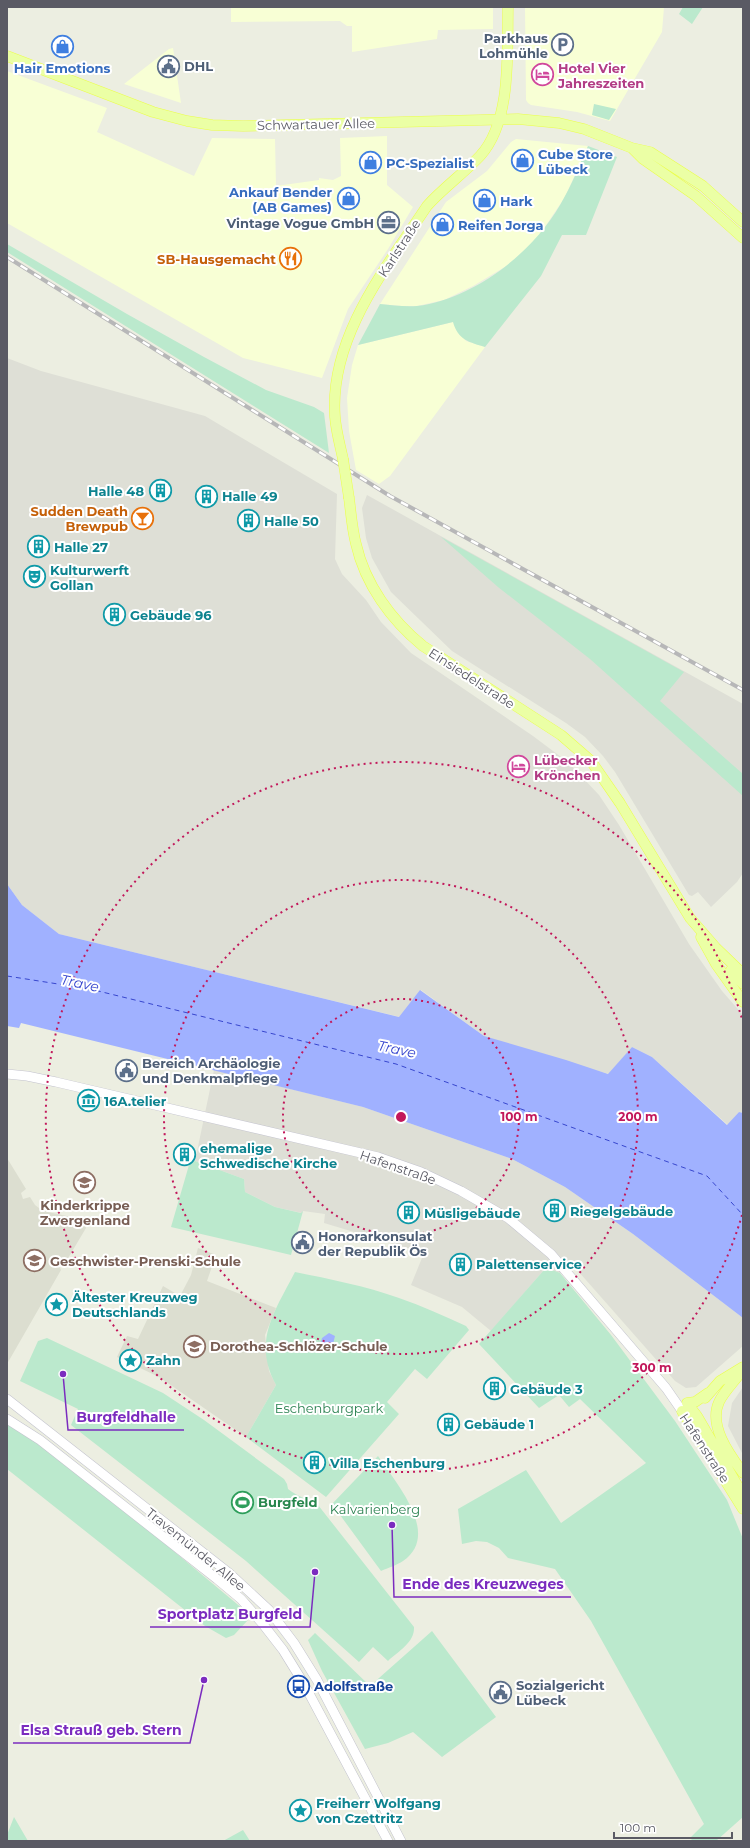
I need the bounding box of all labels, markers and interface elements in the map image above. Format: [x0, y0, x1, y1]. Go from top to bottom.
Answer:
place label: Parkhaus Lohmühle [479, 30, 548, 61]
parking icon: Parkhaus Lohmühle [550, 32, 576, 58]
shop icon: Hair Emotions [49, 33, 75, 59]
public building icon: DHL [156, 53, 182, 79]
place label: DHL [184, 58, 213, 74]
place label: Hair Emotions [14, 60, 110, 76]
place label: Hotel Vier Jahreszeiten [557, 60, 644, 91]
hotel icon: Hotel Vier Jahreszeiten [529, 62, 555, 88]
street label: Schwartauer Allee [257, 115, 375, 133]
place label: Cube Store Lübeck [538, 146, 613, 177]
shop icon: Cube Store Lübeck [509, 148, 535, 174]
shop icon: PC-Spezialist [357, 150, 383, 176]
place label: PC-Spezialist [386, 155, 475, 171]
place label: Ankauf Bender (AB Games) [228, 184, 332, 215]
shop icon: Ankauf Bender (AB Games) [335, 186, 361, 212]
shop icon: Hark [471, 188, 497, 214]
place label: Hark [500, 193, 533, 209]
office icon: Vintage Vogue GmbH [376, 210, 402, 236]
shop icon: Reifen Jorga [429, 212, 455, 238]
place label: Vintage Vogue GmbH [225, 215, 374, 231]
street label: Karlstraße [374, 216, 424, 280]
place label: Reifen Jorga [458, 217, 544, 233]
restaurant icon: SB-Hausgemacht [278, 246, 304, 272]
place label: SB-Hausgemacht [157, 251, 276, 267]
building icon: Halle 48 [147, 478, 173, 504]
place label: Halle 48 [88, 483, 144, 499]
building icon: Halle 49 [193, 483, 219, 509]
place label: Halle 49 [222, 488, 277, 504]
place label: Sudden Death Brewpub [31, 503, 128, 534]
bar icon: Sudden Death Brewpub [130, 505, 156, 531]
building icon: Halle 50 [235, 508, 261, 534]
place label: Halle 50 [264, 513, 319, 529]
building icon: Halle 27 [25, 534, 51, 560]
place label: Halle 27 [54, 539, 108, 555]
place label: Kulturwerft Gollan [50, 562, 129, 593]
theatre icon: Kulturwerft Gollan [22, 564, 48, 590]
building icon: Gebäude 96 [101, 602, 127, 628]
place label: Gebäude 96 [130, 607, 212, 623]
street label: Einsiedelstraße [426, 644, 518, 712]
place label: Lübecker Krönchen [534, 752, 600, 783]
hotel icon: Lübecker Krönchen [506, 754, 532, 780]
water label: Trave [59, 970, 101, 996]
water label: Trave [376, 1036, 418, 1062]
place label: Bereich Archäologie und Denkmalpflege [142, 1055, 280, 1086]
public building icon: Bereich Archäologie und Denkmalpflege [113, 1057, 139, 1083]
museum icon: 16A.telier [75, 1088, 101, 1114]
place label: 16A.telier [104, 1093, 167, 1109]
text: 100 m [501, 1109, 537, 1124]
text: 200 m [618, 1109, 658, 1124]
centre of rings [394, 1110, 408, 1124]
place label: ehemalige Schwedische Kirche [200, 1140, 337, 1171]
building icon: ehemalige Schwedische Kirche [171, 1142, 197, 1168]
street label: Hafenstraße [358, 1146, 438, 1188]
school or university icon: Kinderkrippe Zwergenland [72, 1170, 98, 1196]
place label: Kinderkrippe Zwergenland [40, 1197, 130, 1228]
building icon: Riegelgebäude [541, 1198, 567, 1224]
building icon: Müsligebäude [396, 1200, 422, 1226]
place label: Riegelgebäude [570, 1203, 673, 1219]
place label: Müsligebäude [424, 1205, 520, 1221]
place label: Honorarkonsulat der Republik Ös [318, 1228, 433, 1259]
public building icon: Honorarkonsulat der Republik Ös [289, 1230, 315, 1256]
school or university icon: Geschwister-Prenski-Schule [21, 1248, 47, 1274]
building icon: Palettenservice [447, 1251, 473, 1277]
place label: Geschwister-Prenski-Schule [50, 1253, 241, 1269]
place label: Palettenservice [476, 1256, 582, 1272]
place label: Ältester Kreuzweg Deutschlands [71, 1289, 198, 1320]
place icon: Ältester Kreuzweg Deutschlands [44, 1291, 70, 1317]
school or university icon: Dorothea-Schlözer-Schule [181, 1333, 207, 1359]
place label: Dorothea-Schlözer-Schule [210, 1338, 388, 1354]
place icon: Zahn [117, 1347, 143, 1373]
place label: Zahn [146, 1352, 181, 1368]
text: 300 m [631, 1360, 672, 1375]
building icon: Gebäude 3 [482, 1376, 508, 1402]
place label: Gebäude 3 [510, 1381, 583, 1397]
park label: Eschenburgpark [275, 1400, 383, 1416]
callout: Burgfeldhalle [68, 1404, 184, 1430]
text: Burgfeldhalle [76, 1408, 176, 1426]
street label: Hafenstraße [677, 1410, 733, 1486]
building icon: Gebäude 1 [435, 1411, 461, 1437]
place label: Gebäude 1 [464, 1416, 534, 1432]
building icon: Villa Eschenburg [301, 1450, 327, 1476]
place label: Villa Eschenburg [329, 1455, 445, 1471]
sports icon: Burgfeld [229, 1489, 255, 1515]
place label: Burgfeld [258, 1494, 318, 1510]
park label: Kalvarienberg [330, 1501, 420, 1517]
street label: Travemünder Allee [143, 1504, 249, 1594]
callout: Ende des Kreuzweges [394, 1571, 571, 1597]
text: Ende des Kreuzweges [402, 1575, 564, 1593]
callout: Sportplatz Burgfeld [150, 1601, 310, 1627]
text: Sportplatz Burgfeld [158, 1605, 302, 1623]
bus stop icon: Adolfstraße [285, 1673, 311, 1699]
place label: Sozialgericht Lübeck [516, 1677, 605, 1708]
place label: Adolfstraße [313, 1678, 393, 1694]
public building icon: Sozialgericht Lübeck [488, 1679, 514, 1705]
callout: Elsa Strauß geb. Stern [13, 1717, 190, 1743]
text: Elsa Strauß geb. Stern [20, 1721, 182, 1739]
place label: Freiherr Wolfgang von Czettritz [315, 1795, 441, 1826]
place icon: Freiherr Wolfgang von Czettritz [287, 1797, 313, 1823]
scale bar [614, 1814, 732, 1840]
text: 100 m [620, 1820, 656, 1835]

